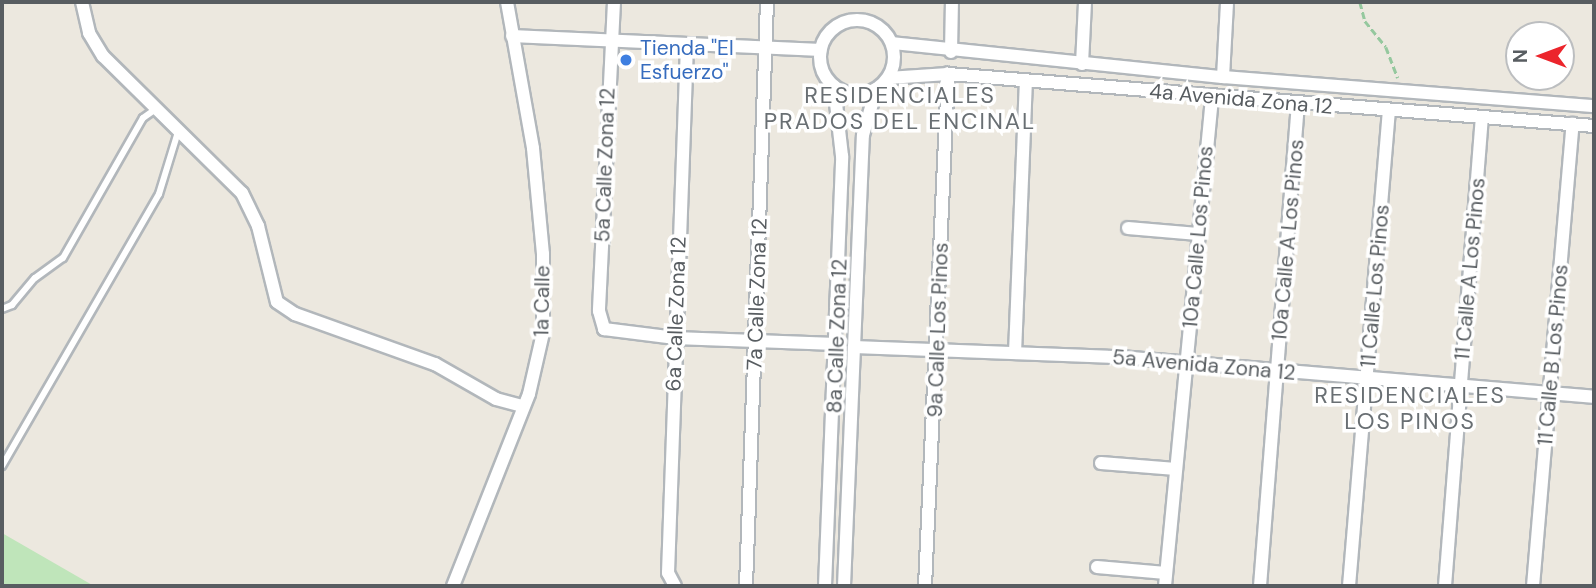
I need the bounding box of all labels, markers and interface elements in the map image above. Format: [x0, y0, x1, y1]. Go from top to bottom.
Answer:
north arrow [1505, 21, 1575, 91]
place label: Tienda "El Esfuerzo" [640, 35, 734, 85]
text: N [1508, 49, 1533, 63]
marker: Tienda "El Esfuerzo" [618, 52, 634, 68]
street label: 4a Avenida Zona 12 [1148, 78, 1334, 120]
district label: RESIDENCIALES PRADOS DEL ENCINAL [766, 81, 1034, 135]
street label: 5a Calle Zona 12 [590, 87, 620, 243]
street label: 10a Calle A Los Pinos [1267, 138, 1309, 342]
street label: 10a Calle Los Pinos [1177, 145, 1219, 329]
street label: 11 Calle A Los Pinos [1449, 177, 1491, 361]
street label: 11 Calle Los Pinos [1355, 203, 1395, 369]
street label: 7a Calle Zona 12 [742, 217, 772, 371]
street label: 6a Calle Zona 12 [661, 236, 691, 392]
street label: 9a Calle Los Pinos [922, 242, 954, 418]
street label: 8a Calle Zona 12 [822, 258, 852, 414]
street label: 11 Calle B Los Pinos [1533, 263, 1573, 447]
street label: 1a Calle [529, 265, 555, 337]
street label: 5a Avenida Zona 12 [1111, 344, 1297, 386]
district label: RESIDENCIALES LOS PINOS [1316, 381, 1504, 435]

